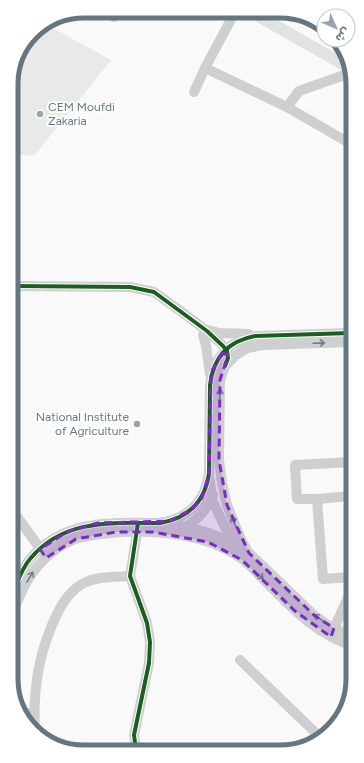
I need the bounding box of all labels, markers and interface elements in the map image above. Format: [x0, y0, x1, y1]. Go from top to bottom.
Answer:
north arrow [316, 8, 356, 48]
text: ش [333, 25, 353, 45]
place label: CEM Moufdi Zakaria [48, 100, 115, 128]
marker: CEM Moufdi Zakaria [35, 109, 45, 119]
one-way arrow [312, 339, 325, 347]
one-way arrow [216, 389, 224, 402]
place label: National Institute of Agriculture [36, 410, 129, 438]
marker: National Institute of Agriculture [132, 419, 142, 429]
one-way arrow [230, 517, 237, 529]
one-way arrow [254, 570, 264, 580]
one-way arrow [26, 571, 34, 583]
one-way arrow [313, 614, 324, 623]

